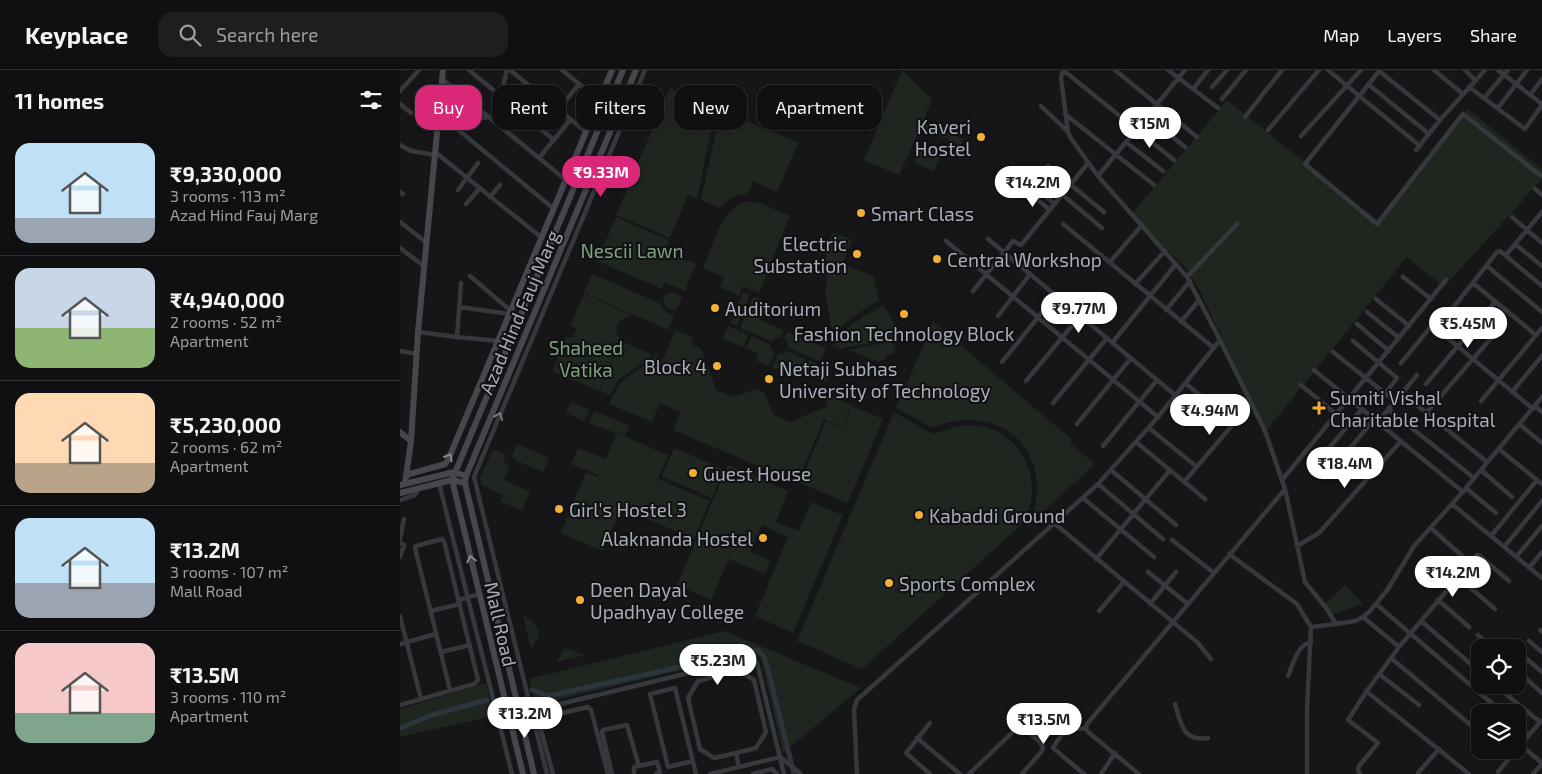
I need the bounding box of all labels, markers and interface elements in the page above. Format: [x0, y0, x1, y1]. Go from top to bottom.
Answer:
search box [158, 12, 508, 57]
text: Keyplace [25, 20, 128, 49]
icon: search [176, 21, 204, 49]
text: Search here [216, 23, 318, 46]
text: Map [1323, 24, 1359, 46]
text: Layers [1387, 24, 1442, 46]
text: Share [1470, 24, 1517, 46]
chip: Buy [415, 85, 482, 130]
chip: Rent [492, 85, 566, 130]
chip: Filters [576, 85, 664, 130]
chip: New [674, 85, 747, 130]
chip: Apartment [757, 85, 882, 130]
icon: filters [357, 86, 385, 114]
text: 11 homes [15, 88, 104, 113]
pin: ₹15M [1120, 106, 1180, 149]
text: ₹15M [1130, 113, 1170, 132]
place label: Kaveri Hostel [915, 115, 971, 160]
marker: Kaveri Hostel [975, 131, 987, 143]
pin: ₹9.33M [560, 156, 642, 198]
text: ₹9,330,000 [170, 161, 282, 186]
text: ₹9.33M [573, 162, 629, 181]
icon: home [55, 163, 115, 223]
pin: ₹14.2M [992, 166, 1074, 208]
text: ₹14.2M [1006, 172, 1060, 191]
text: 3 rooms · 113 m² [170, 186, 286, 205]
place label: Smart Class [871, 202, 974, 225]
text: Azad Hind Fauj Marg [170, 205, 318, 224]
marker: Smart Class [855, 207, 867, 219]
street label: Azad Hind Fauj Marg [474, 226, 564, 397]
place label: Electric Substation [754, 232, 847, 277]
park label: Nescii Lawn [580, 239, 684, 262]
marker: Electric Substation [851, 248, 863, 260]
place label: Central Workshop [947, 248, 1102, 271]
marker: Central Workshop [931, 253, 943, 265]
text: ₹4,940,000 [170, 287, 285, 312]
icon: home [55, 288, 115, 348]
pin: ₹9.77M [1038, 292, 1120, 334]
place label: Auditorium [725, 297, 821, 320]
text: ₹9.77M [1052, 298, 1106, 317]
marker: Auditorium [709, 302, 721, 314]
pin: ₹5.45M [1427, 306, 1509, 349]
marker: Fashion Technology Block [898, 308, 910, 320]
text: 2 rooms · 52 m² [170, 312, 282, 331]
text: ₹5.45M [1440, 313, 1496, 332]
place label: Fashion Technology Block [794, 322, 1015, 345]
text: Apartment [170, 331, 249, 350]
park label: Shaheed Vatika [549, 336, 623, 381]
place label: Block 4 [644, 355, 707, 378]
place label: Netaji Subhas University of Technology [779, 357, 990, 402]
marker: Block 4 [711, 360, 723, 372]
marker: Netaji Subhas University of Technology [763, 373, 775, 385]
place label: Sumiti Vishal Charitable Hospital [1330, 386, 1496, 431]
pin: ₹4.94M [1169, 394, 1251, 436]
text: ₹4.94M [1181, 400, 1239, 419]
marker: Sumiti Vishal Charitable Hospital [1312, 401, 1326, 415]
text: ₹5,230,000 [170, 412, 281, 437]
one-way arrow [493, 412, 504, 421]
icon: home [55, 413, 115, 473]
text: 2 rooms · 62 m² [170, 437, 282, 456]
pin: ₹18.4M [1304, 446, 1386, 489]
one-way arrow [442, 453, 452, 462]
text: ₹18.4M [1317, 453, 1373, 472]
text: Apartment [170, 456, 249, 475]
place label: Guest House [703, 462, 811, 485]
marker: Guest House [687, 467, 699, 479]
place label: Girl's Hostel 3 [569, 498, 687, 521]
marker: Girl's Hostel 3 [553, 503, 565, 515]
place label: Kabaddi Ground [929, 504, 1066, 527]
marker: Kabaddi Ground [913, 509, 925, 521]
place label: Alaknanda Hostel [601, 527, 753, 550]
marker: Alaknanda Hostel [757, 532, 769, 544]
text: ₹13.2M [170, 537, 240, 562]
icon: home [55, 538, 115, 598]
one-way arrow [466, 555, 477, 564]
pin: ₹14.2M [1412, 556, 1494, 598]
text: 3 rooms · 107 m² [170, 562, 288, 581]
text: ₹14.2M [1426, 562, 1480, 581]
place label: Sports Complex [899, 572, 1035, 595]
marker: Sports Complex [883, 577, 895, 589]
place label: Deen Dayal Upadhyay College [590, 578, 744, 623]
street label: Mall Road [480, 580, 522, 668]
text: Mall Road [170, 581, 242, 600]
marker: Deen Dayal Upadhyay College [574, 594, 586, 606]
map controls [1471, 639, 1526, 759]
button: locate [1471, 639, 1526, 694]
pin: ₹5.23M [677, 644, 759, 686]
text: ₹5.23M [690, 650, 746, 669]
text: ₹13.5M [170, 662, 239, 687]
icon: home [55, 663, 115, 723]
text: 3 rooms · 110 m² [170, 687, 287, 706]
pin: ₹13.2M [484, 696, 566, 739]
pin: ₹13.5M [1003, 702, 1085, 745]
text: ₹13.2M [498, 703, 552, 722]
button: layers [1471, 704, 1526, 759]
text: Apartment [170, 706, 249, 725]
text: ₹13.5M [1018, 709, 1070, 728]

